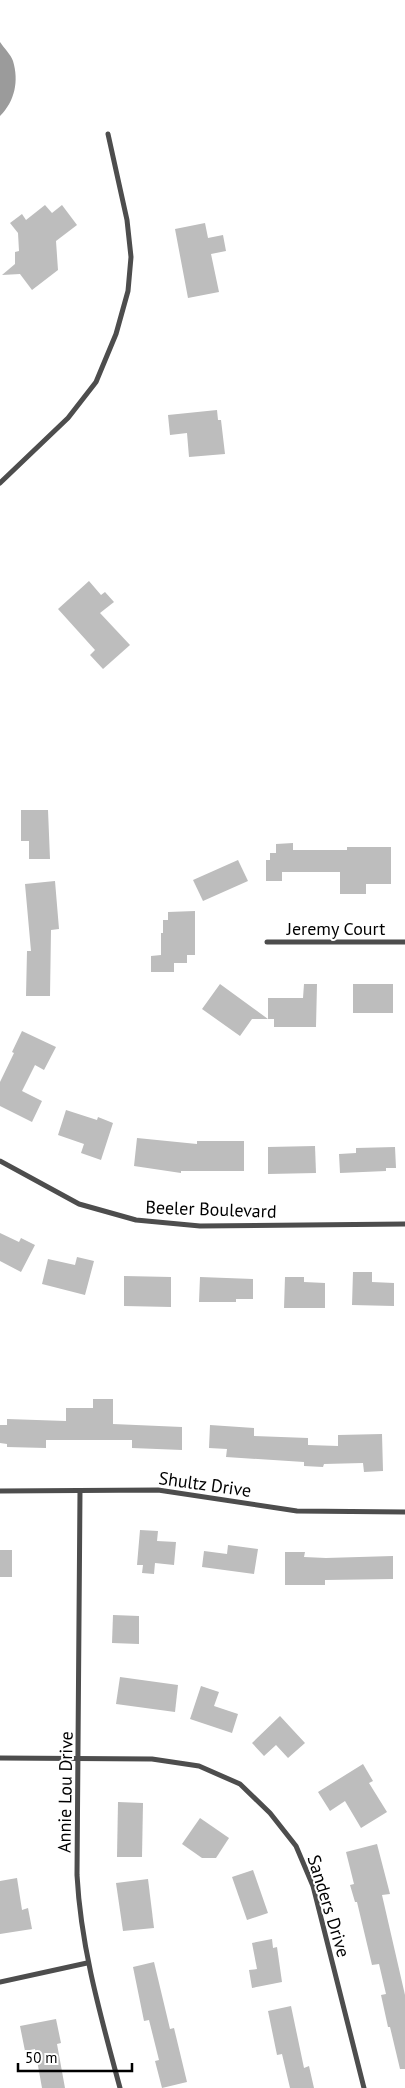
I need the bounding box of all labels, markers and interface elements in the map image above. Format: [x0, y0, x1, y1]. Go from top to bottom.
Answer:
street label: Jeremy Court [286, 917, 385, 940]
street label: Beeler Boulevard [145, 1195, 277, 1223]
street label: Shultz Drive [157, 1466, 253, 1502]
street label: Annie Lou Drive [52, 1731, 78, 1853]
street label: Sanders Drive [303, 1852, 355, 1960]
scale bar [18, 2040, 131, 2072]
text: 50 m [25, 2048, 58, 2067]

